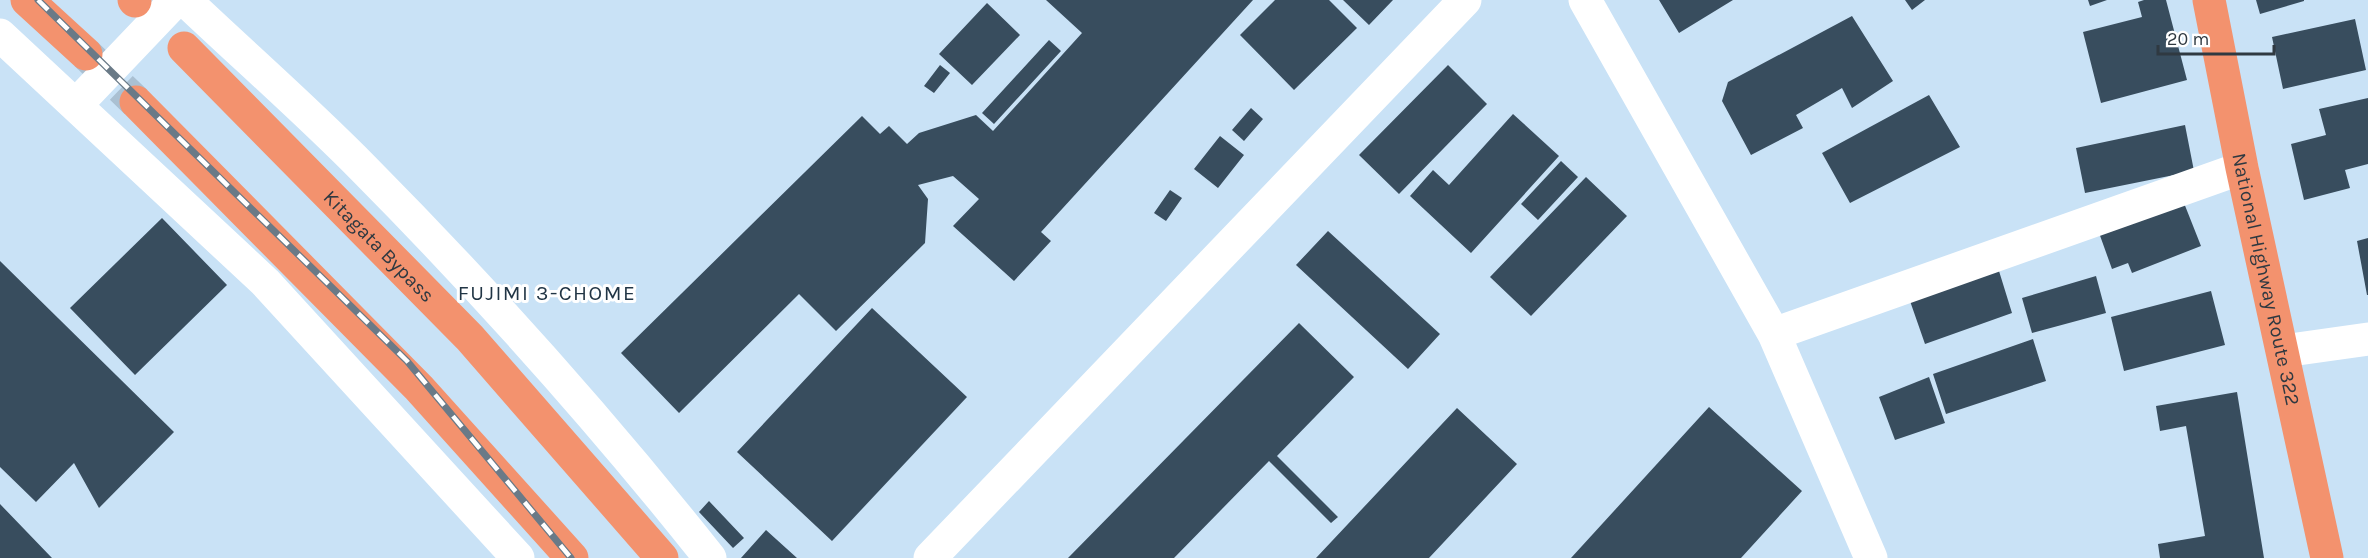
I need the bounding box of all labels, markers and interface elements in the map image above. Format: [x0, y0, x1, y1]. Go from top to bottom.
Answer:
scale bar [2158, 18, 2274, 56]
text: 20 m [2167, 28, 2209, 50]
street label: National Highway Route 322 [2227, 151, 2304, 408]
street label: Kitagata Bypass [319, 186, 439, 307]
district label: FUJIMI 3-CHOME [458, 281, 636, 305]

